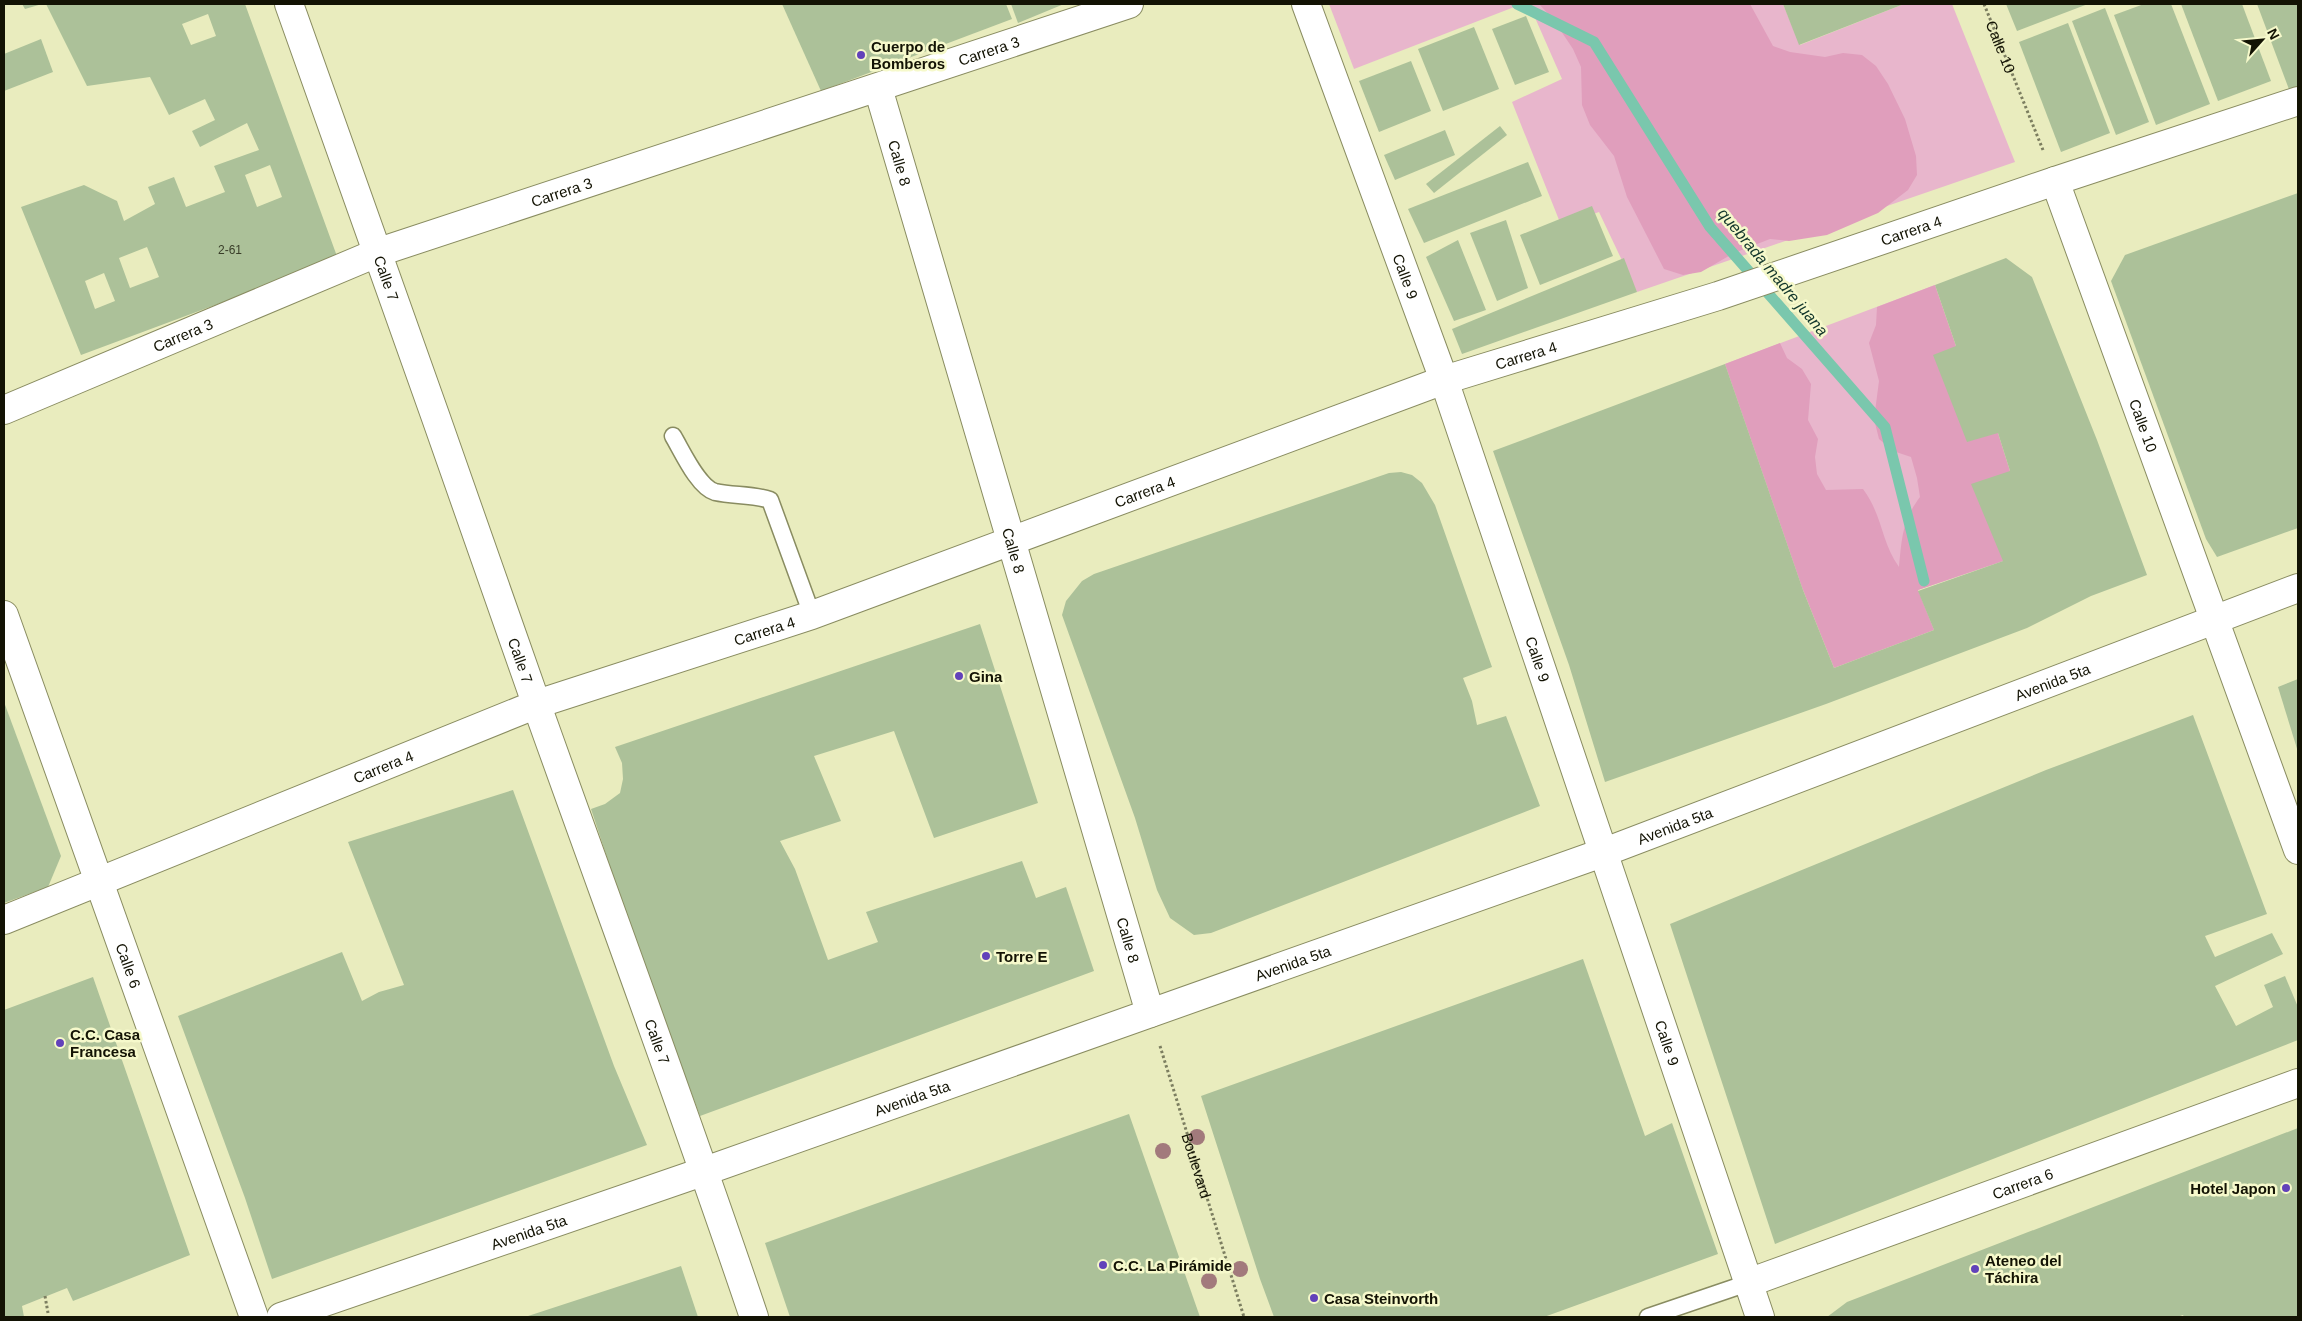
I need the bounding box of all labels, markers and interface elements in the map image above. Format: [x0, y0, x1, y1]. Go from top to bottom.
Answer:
north arrow [2237, 15, 2287, 65]
street label: Calle 10 [1983, 18, 2019, 75]
text: N [2264, 26, 2283, 42]
street label: Carrera 3 [956, 32, 1021, 68]
place label: Cuerpo de Bomberos [871, 38, 945, 72]
marker: Cuerpo de Bomberos [855, 49, 867, 61]
street label: Calle 8 [885, 138, 915, 188]
street label: Carrera 3 [529, 174, 594, 210]
water label: quebrada madre juana [1715, 205, 1831, 339]
street label: Carrera 4 [1878, 212, 1944, 248]
house number: 2-61 [218, 243, 242, 257]
street label: Calle 9 [1390, 251, 1422, 301]
street label: Calle 7 [371, 253, 403, 303]
street label: Carrera 3 [150, 315, 215, 355]
street label: Carrera 4 [1493, 338, 1559, 372]
street label: Calle 10 [2126, 397, 2161, 454]
street label: Carrera 4 [1112, 472, 1177, 510]
street label: Calle 8 [999, 526, 1029, 575]
street label: Carrera 4 [732, 613, 797, 648]
street label: Calle 9 [1523, 634, 1554, 684]
street label: Calle 7 [505, 635, 537, 685]
street label: Avenida 5ta [2012, 659, 2093, 704]
place label: Gina [969, 668, 1003, 685]
marker: Gina [953, 670, 965, 682]
street label: Carrera 4 [350, 747, 416, 786]
street label: Avenida 5ta [1635, 803, 1715, 847]
street label: Calle 8 [1114, 915, 1143, 965]
street label: Calle 6 [113, 941, 145, 990]
street label: Avenida 5ta [1253, 941, 1333, 984]
place label: Torre E [996, 948, 1047, 965]
marker: Torre E [980, 950, 992, 962]
street label: Calle 7 [642, 1017, 674, 1066]
street label: Calle 9 [1652, 1018, 1683, 1068]
place label: C.C. Casa Francesa [70, 1026, 141, 1060]
marker: C.C. Casa Francesa [54, 1037, 66, 1049]
street label: Avenida 5ta [872, 1076, 953, 1119]
street label: Boulevard [1179, 1131, 1215, 1200]
street label: Carrera 6 [1990, 1164, 2055, 1202]
place label: Hotel Japon [2190, 1180, 2276, 1197]
marker: Hotel Japon [2280, 1182, 2292, 1194]
street label: Avenida 5ta [489, 1211, 569, 1253]
place label: Ateneo del Táchira [1985, 1252, 2062, 1286]
place label: C.C. La Pirámide [1113, 1257, 1232, 1274]
marker: C.C. La Pirámide [1097, 1259, 1109, 1271]
marker: Ateneo del Táchira [1969, 1263, 1981, 1275]
place label: Casa Steinvorth [1324, 1290, 1438, 1307]
marker: Casa Steinvorth [1308, 1292, 1320, 1304]

